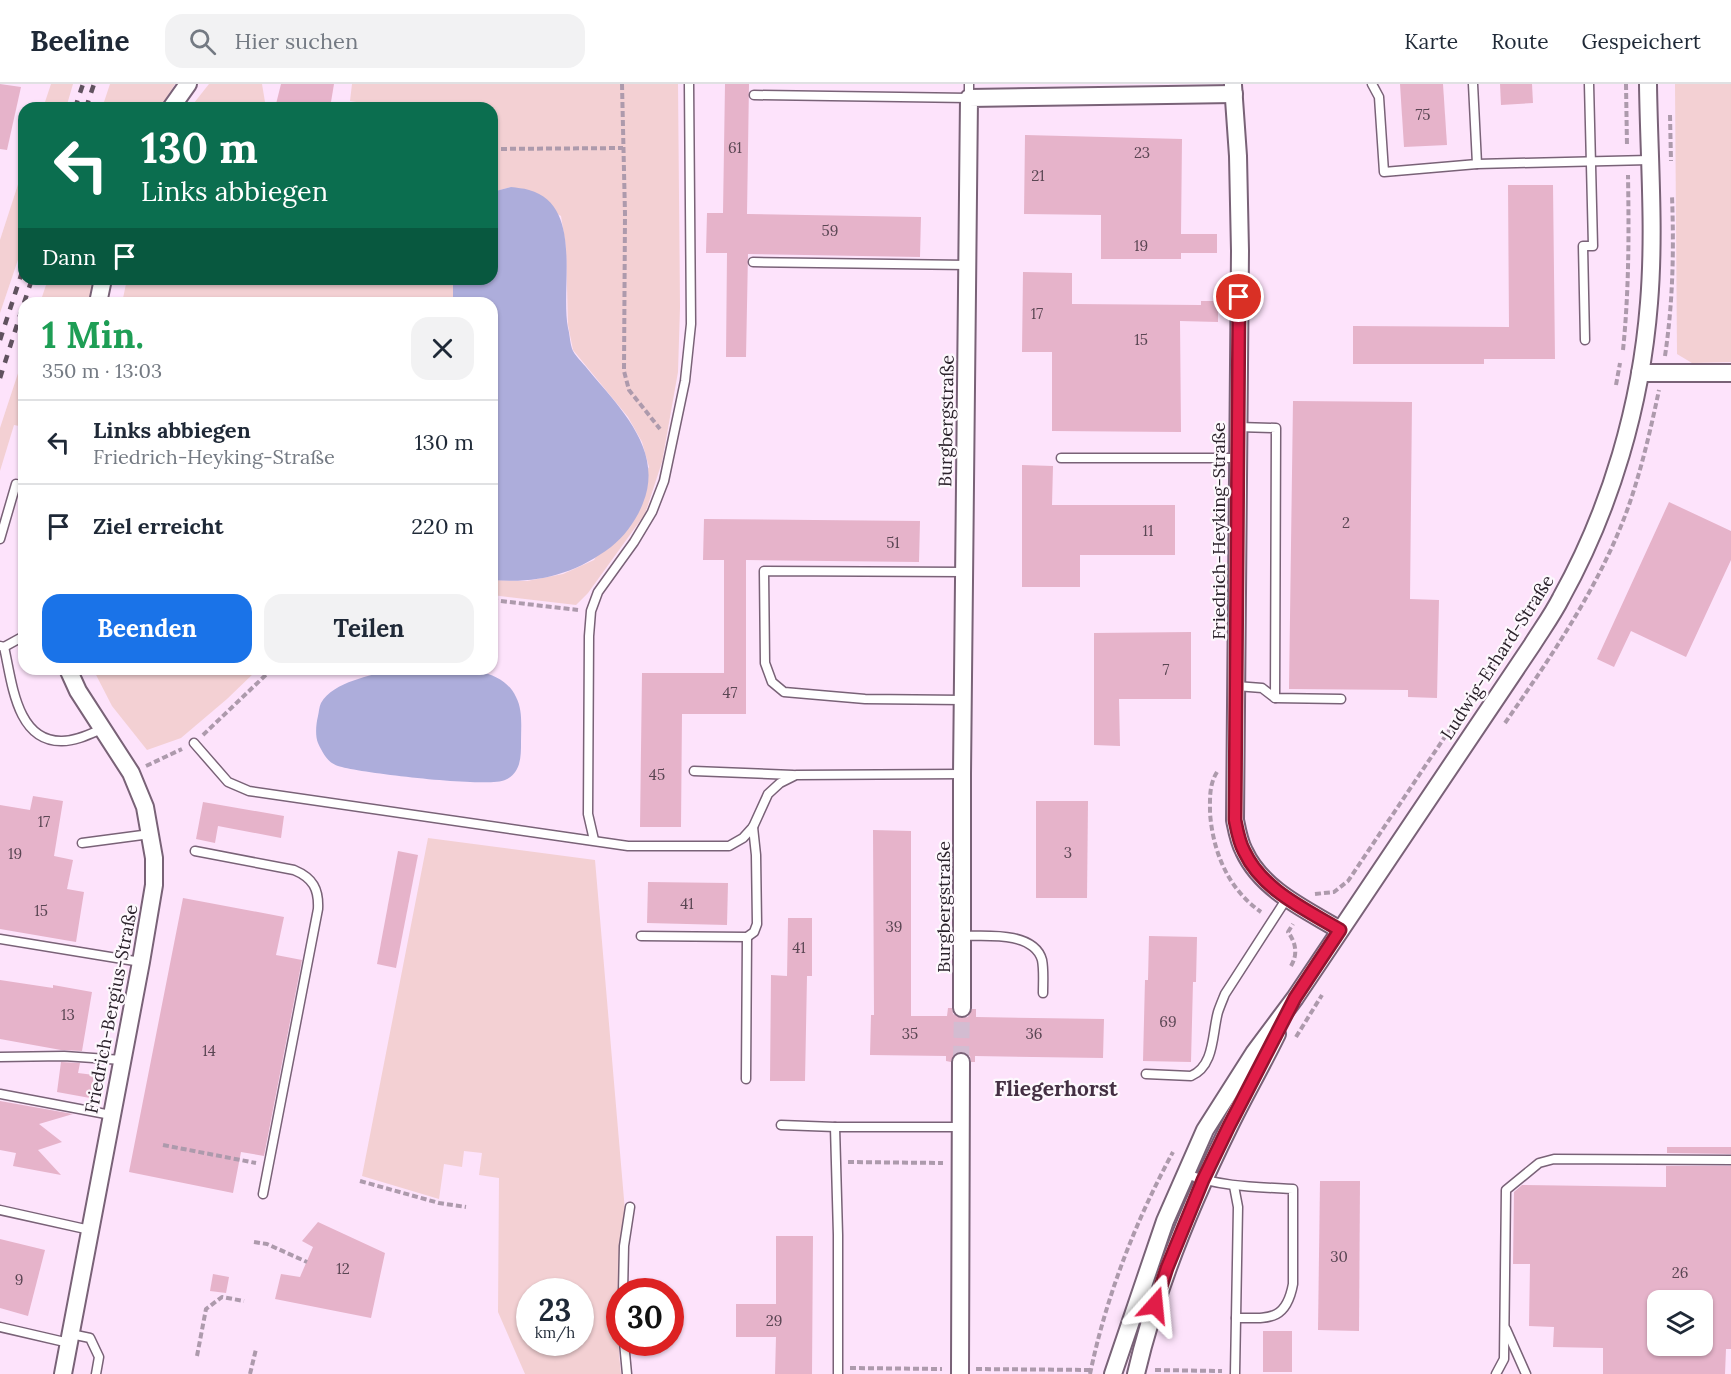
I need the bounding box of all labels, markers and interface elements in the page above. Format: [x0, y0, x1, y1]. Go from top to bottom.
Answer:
search box [165, 14, 585, 68]
text: Beeline [30, 23, 129, 59]
icon: search [186, 25, 219, 58]
text: Hier suchen [234, 27, 358, 55]
text: Karte [1404, 28, 1458, 55]
text: Route [1491, 28, 1549, 55]
text: Gespeichert [1582, 28, 1701, 55]
house number: 75 [1415, 105, 1431, 124]
text: 130 m [141, 121, 258, 175]
icon: left [42, 126, 120, 204]
house number: 61 [728, 138, 742, 157]
house number: 23 [1134, 143, 1150, 162]
house number: 21 [1031, 166, 1045, 185]
text: Links abbiegen [141, 174, 328, 208]
house number: 59 [822, 221, 838, 240]
house number: 19 [1134, 236, 1148, 255]
icon: arrive [108, 240, 141, 273]
text: Dann [42, 243, 96, 271]
pin [1213, 271, 1264, 322]
icon: arrive [1222, 280, 1255, 313]
house number: 17 [1031, 304, 1043, 323]
text: 1 Min. [42, 312, 144, 358]
button: close [411, 317, 474, 380]
house number: 15 [1134, 330, 1148, 349]
street label: Burgbergstraße [933, 355, 959, 487]
text: 350 m · 13:03 [42, 358, 162, 383]
text: Links abbiegen [93, 416, 251, 444]
street label: Friedrich-Heyking-Straße [1207, 422, 1230, 640]
icon: left [42, 426, 75, 459]
text: 130 m [415, 428, 474, 456]
text: Friedrich-Heyking-Straße [93, 444, 335, 469]
icon: arrive [42, 510, 75, 543]
text: Ziel erreicht [93, 512, 224, 540]
text: 220 m [411, 512, 474, 540]
house number: 2 [1342, 513, 1350, 532]
house number: 11 [1143, 521, 1153, 540]
house number: 51 [886, 533, 900, 552]
street label: Ludwig-Erhard-Straße [1435, 570, 1559, 744]
button: Beenden [42, 594, 252, 663]
button: Teilen [264, 594, 474, 663]
house number: 7 [1163, 660, 1170, 679]
house number: 47 [722, 683, 738, 702]
house number: 45 [649, 765, 665, 784]
house number: 17 [38, 812, 50, 831]
street label: Burgbergstraße [932, 841, 955, 973]
house number: 3 [1064, 843, 1072, 862]
house number: 19 [8, 844, 22, 863]
house number: 41 [680, 894, 694, 913]
house number: 15 [34, 901, 48, 920]
street label: Friedrich-Bergius-Straße [79, 902, 143, 1115]
house number: 39 [885, 917, 903, 936]
house number: 41 [792, 938, 806, 957]
house number: 13 [61, 1005, 75, 1024]
house number: 69 [1159, 1012, 1177, 1031]
house number: 35 [902, 1024, 918, 1043]
house number: 36 [1025, 1024, 1043, 1043]
house number: 14 [202, 1041, 216, 1060]
district label: Fliegerhorst [994, 1075, 1118, 1102]
house number: 30 [1330, 1247, 1348, 1266]
house number: 12 [336, 1259, 350, 1278]
house number: 26 [1672, 1263, 1688, 1282]
house number: 9 [15, 1270, 23, 1289]
position arrow [1123, 1273, 1187, 1337]
speed limit sign: 30 [606, 1278, 684, 1356]
map controls [1647, 1290, 1713, 1356]
button: layers [1647, 1290, 1713, 1356]
text: 23 [539, 1291, 571, 1329]
house number: 29 [766, 1311, 782, 1330]
text: km/h [535, 1323, 575, 1342]

